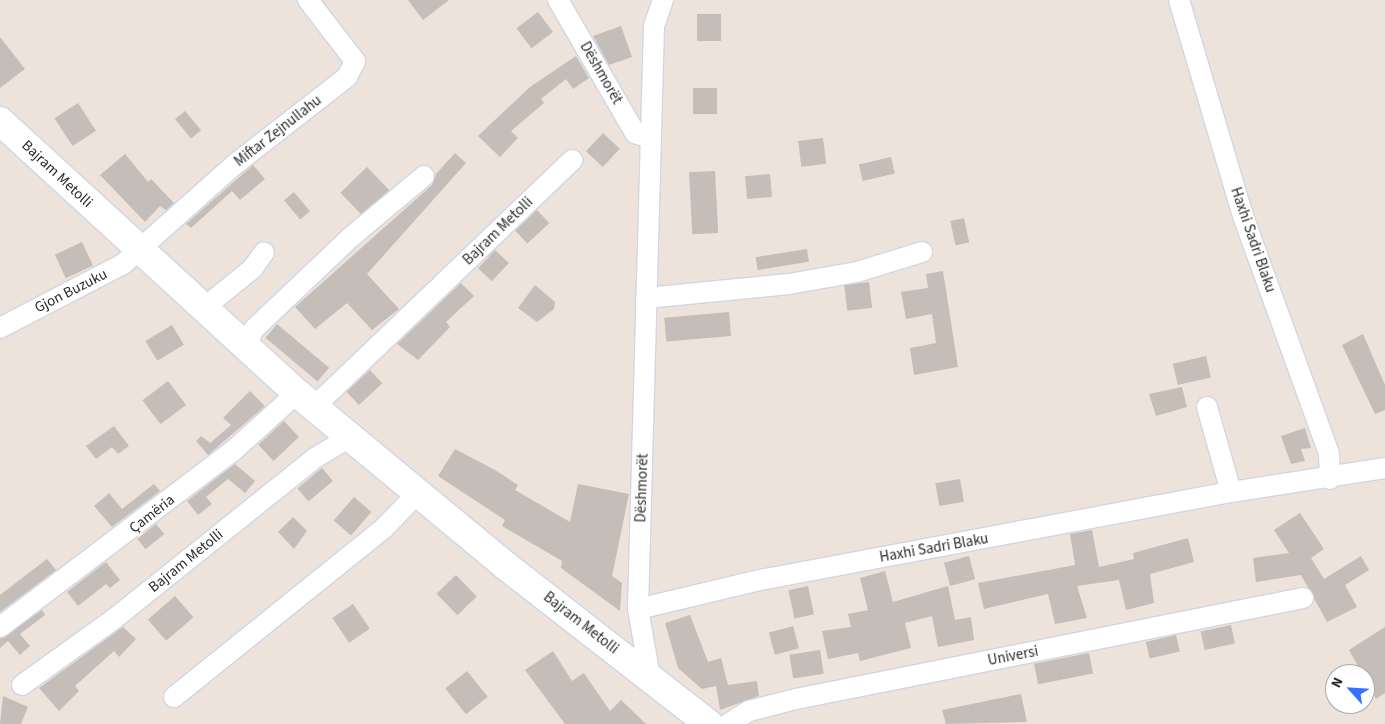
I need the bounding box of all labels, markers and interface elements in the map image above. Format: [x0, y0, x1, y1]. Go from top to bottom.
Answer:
street label: Dëshmorët [576, 39, 626, 107]
street label: Miftar Zejnullahu [231, 91, 325, 171]
street label: Bajram Metolli [18, 137, 96, 211]
street label: Haxhi Sadri Blaku [1227, 185, 1279, 295]
street label: Bajram Metolli [459, 193, 537, 269]
street label: Gjon Buzuku [32, 265, 110, 317]
street label: Dëshmorët [632, 453, 652, 523]
street label: Çamëria [126, 491, 178, 537]
street label: Bajram Metolli [145, 526, 227, 596]
street label: Haxhi Sadri Blaku [878, 530, 990, 566]
street label: Bajram Metolli [540, 588, 622, 658]
street label: Universi [986, 642, 1040, 670]
north arrow [1325, 664, 1375, 714]
text: N [1326, 674, 1348, 691]

